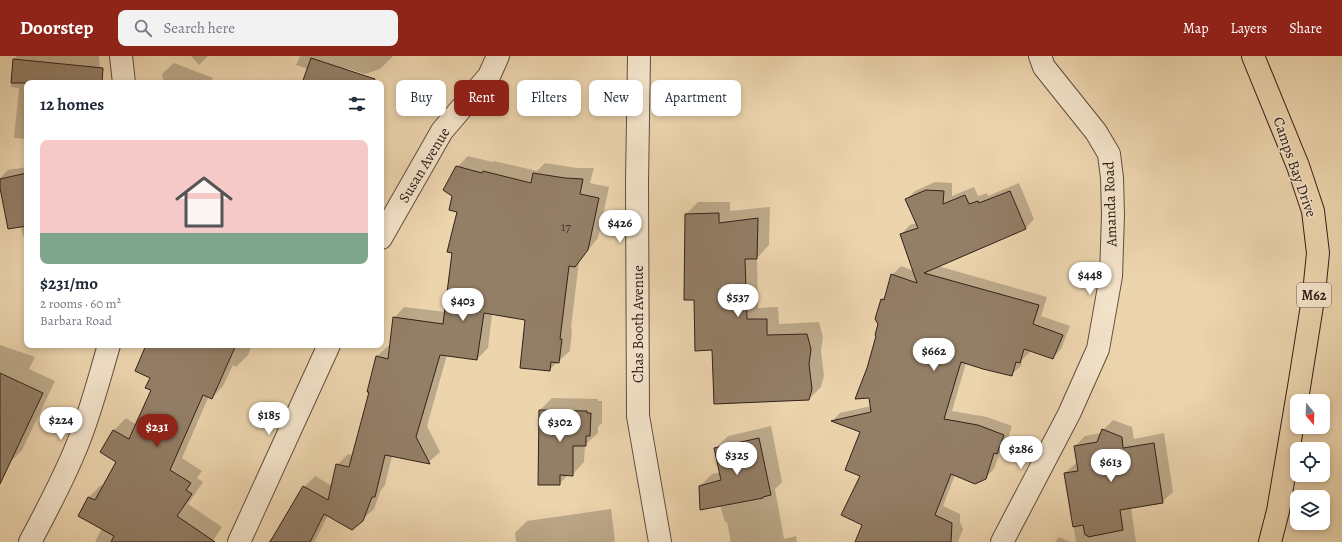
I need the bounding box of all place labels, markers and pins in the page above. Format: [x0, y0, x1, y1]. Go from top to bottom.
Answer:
pin: $426 [596, 210, 644, 244]
pin: $448 [1066, 262, 1114, 296]
pin: $537 [714, 284, 762, 318]
pin: $403 [439, 288, 487, 322]
pin: $662 [910, 338, 958, 372]
pin: $185 [245, 402, 293, 436]
pin: $224 [37, 407, 85, 441]
pin: $302 [536, 409, 584, 443]
pin: $231 [133, 414, 181, 448]
pin: $286 [997, 436, 1045, 470]
pin: $325 [713, 442, 761, 476]
pin: $613 [1087, 449, 1135, 483]

